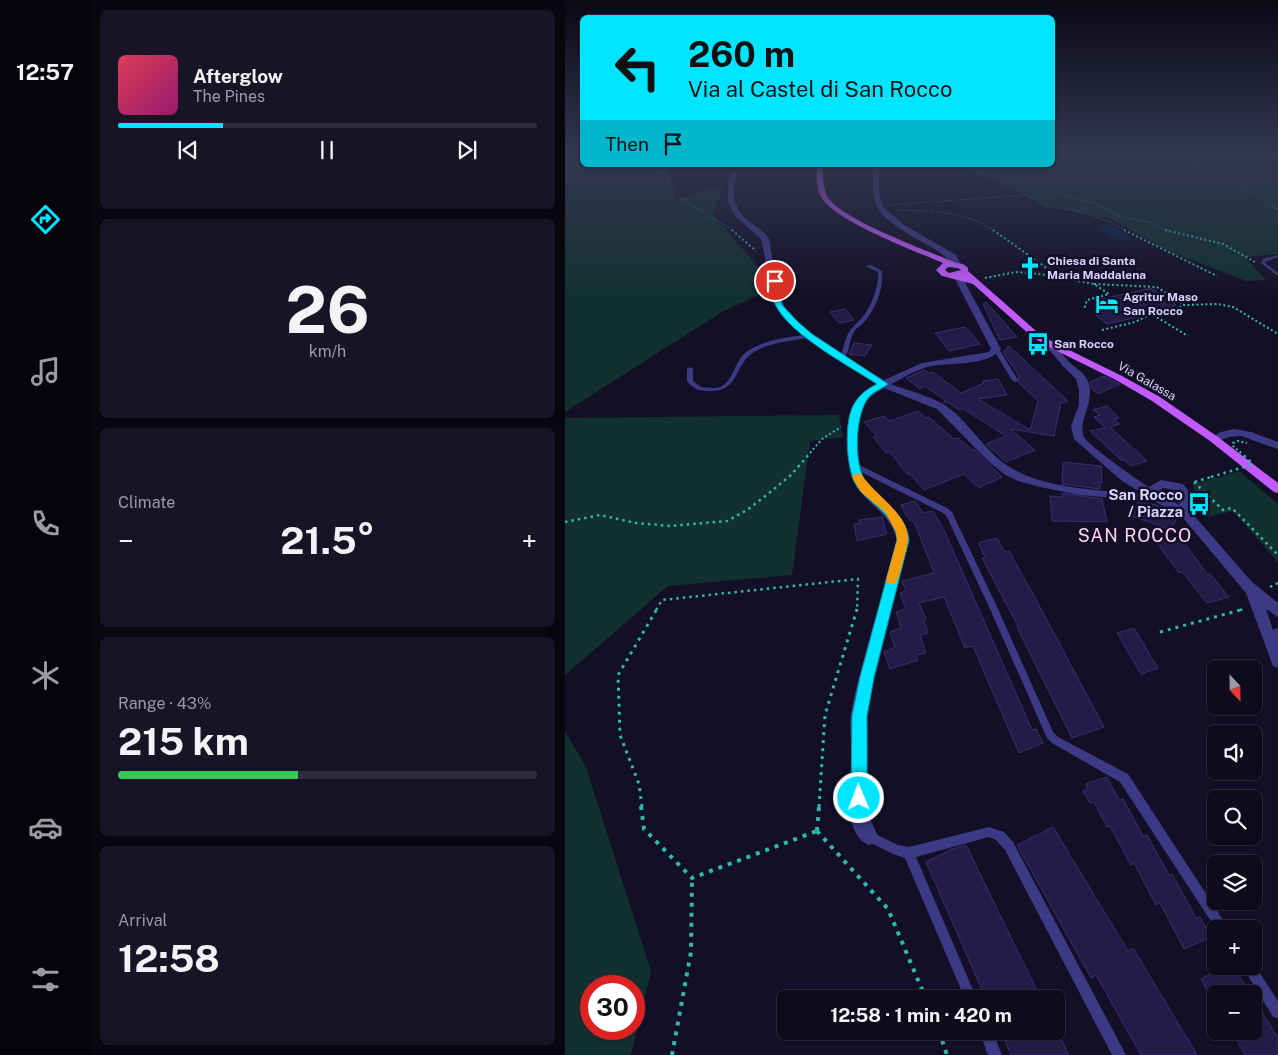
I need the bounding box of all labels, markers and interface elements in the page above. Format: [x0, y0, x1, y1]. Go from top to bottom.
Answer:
text: 260 m [688, 34, 795, 75]
icon: left [605, 35, 670, 100]
text: 12:57 [16, 59, 74, 85]
text: Afterglow [193, 65, 283, 87]
text: Via al Castel di San Rocco [688, 76, 952, 102]
text: The Pines [193, 87, 265, 106]
icon: arrive [659, 130, 687, 158]
text: Then [605, 133, 649, 155]
icon: previous [174, 136, 202, 164]
icon: pause [313, 136, 341, 164]
icon: next [453, 136, 481, 164]
icon: directions [28, 202, 63, 237]
place label: Chiesa di Santa Maria Maddalena [1047, 254, 1146, 282]
church icon: Chiesa di Santa Maria Maddalena [1017, 255, 1043, 281]
pin [754, 260, 796, 302]
icon: arrive [761, 267, 789, 295]
text: 26 [285, 271, 370, 348]
place label: Agritur Maso San Rocco [1123, 290, 1198, 318]
hotel icon: Agritur Maso San Rocco [1094, 291, 1120, 317]
bus stop icon: San Rocco [1025, 331, 1051, 357]
place label: San Rocco [1054, 337, 1114, 351]
text: km/h [309, 342, 346, 361]
icon: music [28, 354, 63, 389]
street label: Via Galassa [1115, 359, 1179, 403]
place label: San Rocco / Piazza [1108, 486, 1183, 520]
bus stop icon: San Rocco / Piazza [1186, 491, 1212, 517]
text: Climate [118, 493, 175, 512]
icon: phone [28, 506, 63, 541]
text: 21.5° [280, 518, 375, 563]
text: − [118, 524, 134, 557]
text: + [521, 524, 537, 557]
district label: SAN ROCCO [1078, 525, 1192, 546]
icon: climate [28, 658, 63, 693]
north arrow [1207, 660, 1263, 715]
map controls [1207, 660, 1262, 1040]
text: Range · 43% [118, 694, 211, 713]
text: 215 km [118, 719, 249, 764]
button: sound [1207, 725, 1262, 780]
position arrow [832, 771, 884, 823]
button: search [1207, 790, 1262, 845]
icon: car [28, 810, 63, 845]
button: layers [1207, 855, 1262, 910]
text: Arrival [118, 911, 167, 930]
button: + [1207, 920, 1262, 975]
text: 12:58 [118, 936, 220, 981]
icon: filters [28, 962, 63, 997]
speed limit sign: 30 [580, 975, 645, 1040]
button: − [1207, 985, 1262, 1040]
text: 12:58 · 1 min · 420 m [830, 1004, 1012, 1026]

